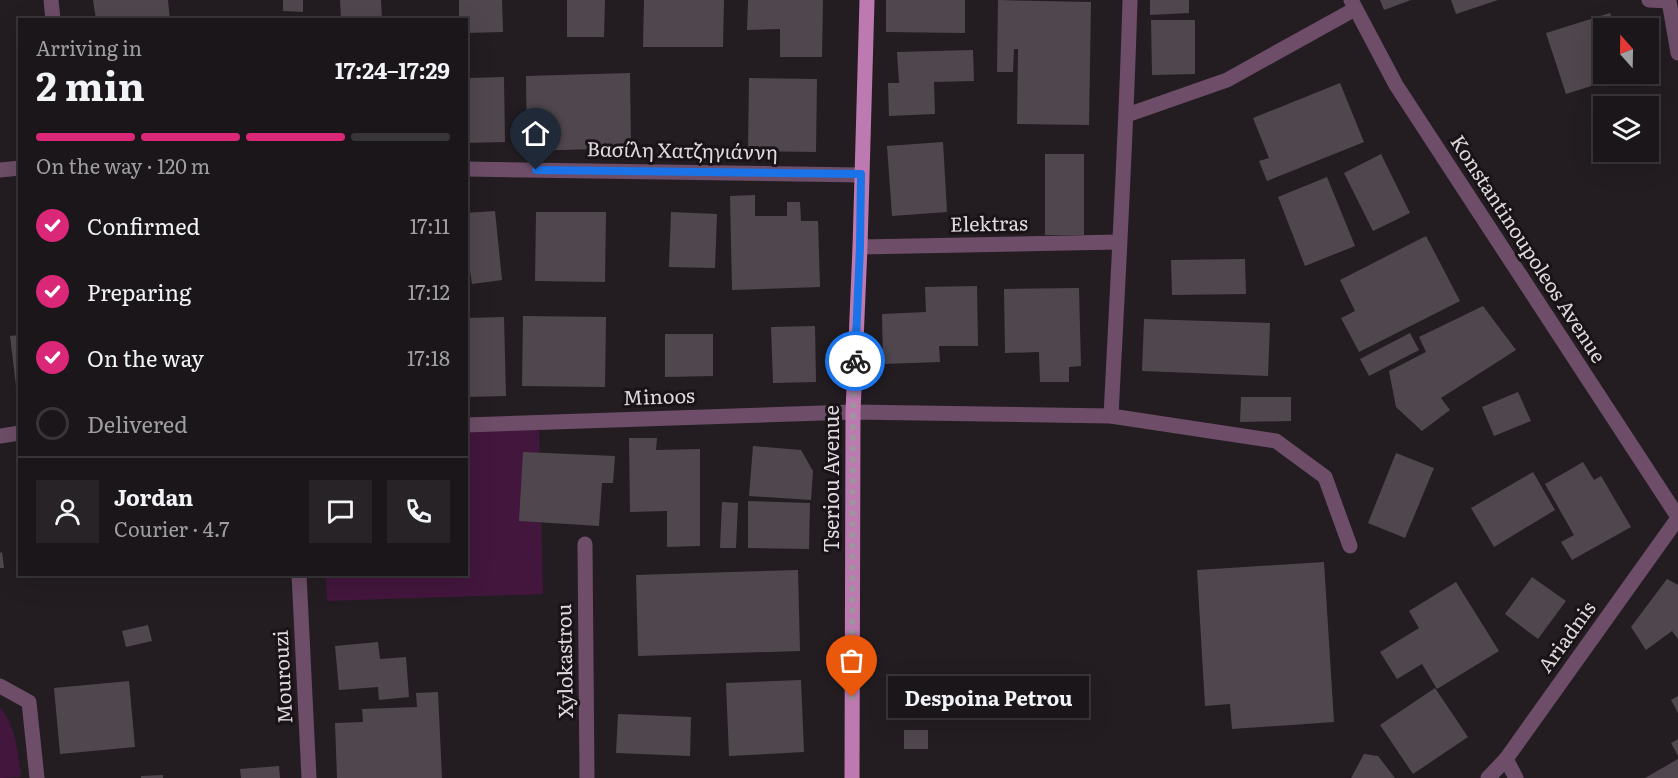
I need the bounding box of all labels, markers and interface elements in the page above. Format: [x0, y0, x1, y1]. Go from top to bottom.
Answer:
north arrow [1593, 18, 1659, 84]
map controls [1593, 18, 1659, 162]
text: Arriving in [36, 32, 142, 62]
text: 17:24–17:29 [335, 53, 450, 86]
text: 2 min [36, 55, 145, 113]
button: layers [1593, 96, 1659, 162]
pin [510, 108, 561, 170]
icon: home [519, 117, 552, 150]
street label: Konstantinoupoleos Avenue [1444, 128, 1615, 368]
street label: Βασίλη Χατζηγιάννη [586, 132, 778, 166]
text: On the way · 120 m [36, 150, 210, 180]
street label: Elektras [950, 206, 1028, 238]
icon: check [36, 209, 69, 242]
text: Confirmed [87, 209, 200, 242]
text: 17:11 [410, 210, 450, 240]
icon: check [36, 275, 69, 308]
text: Preparing [87, 275, 191, 308]
text: 17:12 [408, 276, 450, 306]
courier [825, 331, 885, 391]
icon: check [36, 341, 69, 374]
text: On the way [87, 341, 204, 374]
text: 17:18 [407, 342, 450, 372]
icon: bike [839, 345, 872, 378]
street label: Minoos [623, 379, 695, 411]
street label: Tseriou Avenue [815, 405, 845, 553]
text: Delivered [87, 407, 188, 440]
button: person [36, 480, 99, 543]
text: Jordan [114, 480, 193, 513]
button: chat [309, 480, 372, 543]
button: phone [387, 480, 450, 543]
text: Courier · 4.7 [114, 513, 229, 543]
street label: Ariadnis [1529, 594, 1602, 678]
street label: Xylokastrou [547, 603, 579, 718]
street label: Mourouzi [264, 629, 298, 725]
pin [826, 635, 877, 697]
icon: bag [835, 644, 868, 677]
callout: Despoina Petrou [888, 676, 1089, 718]
text: Despoina Petrou [905, 682, 1072, 712]

